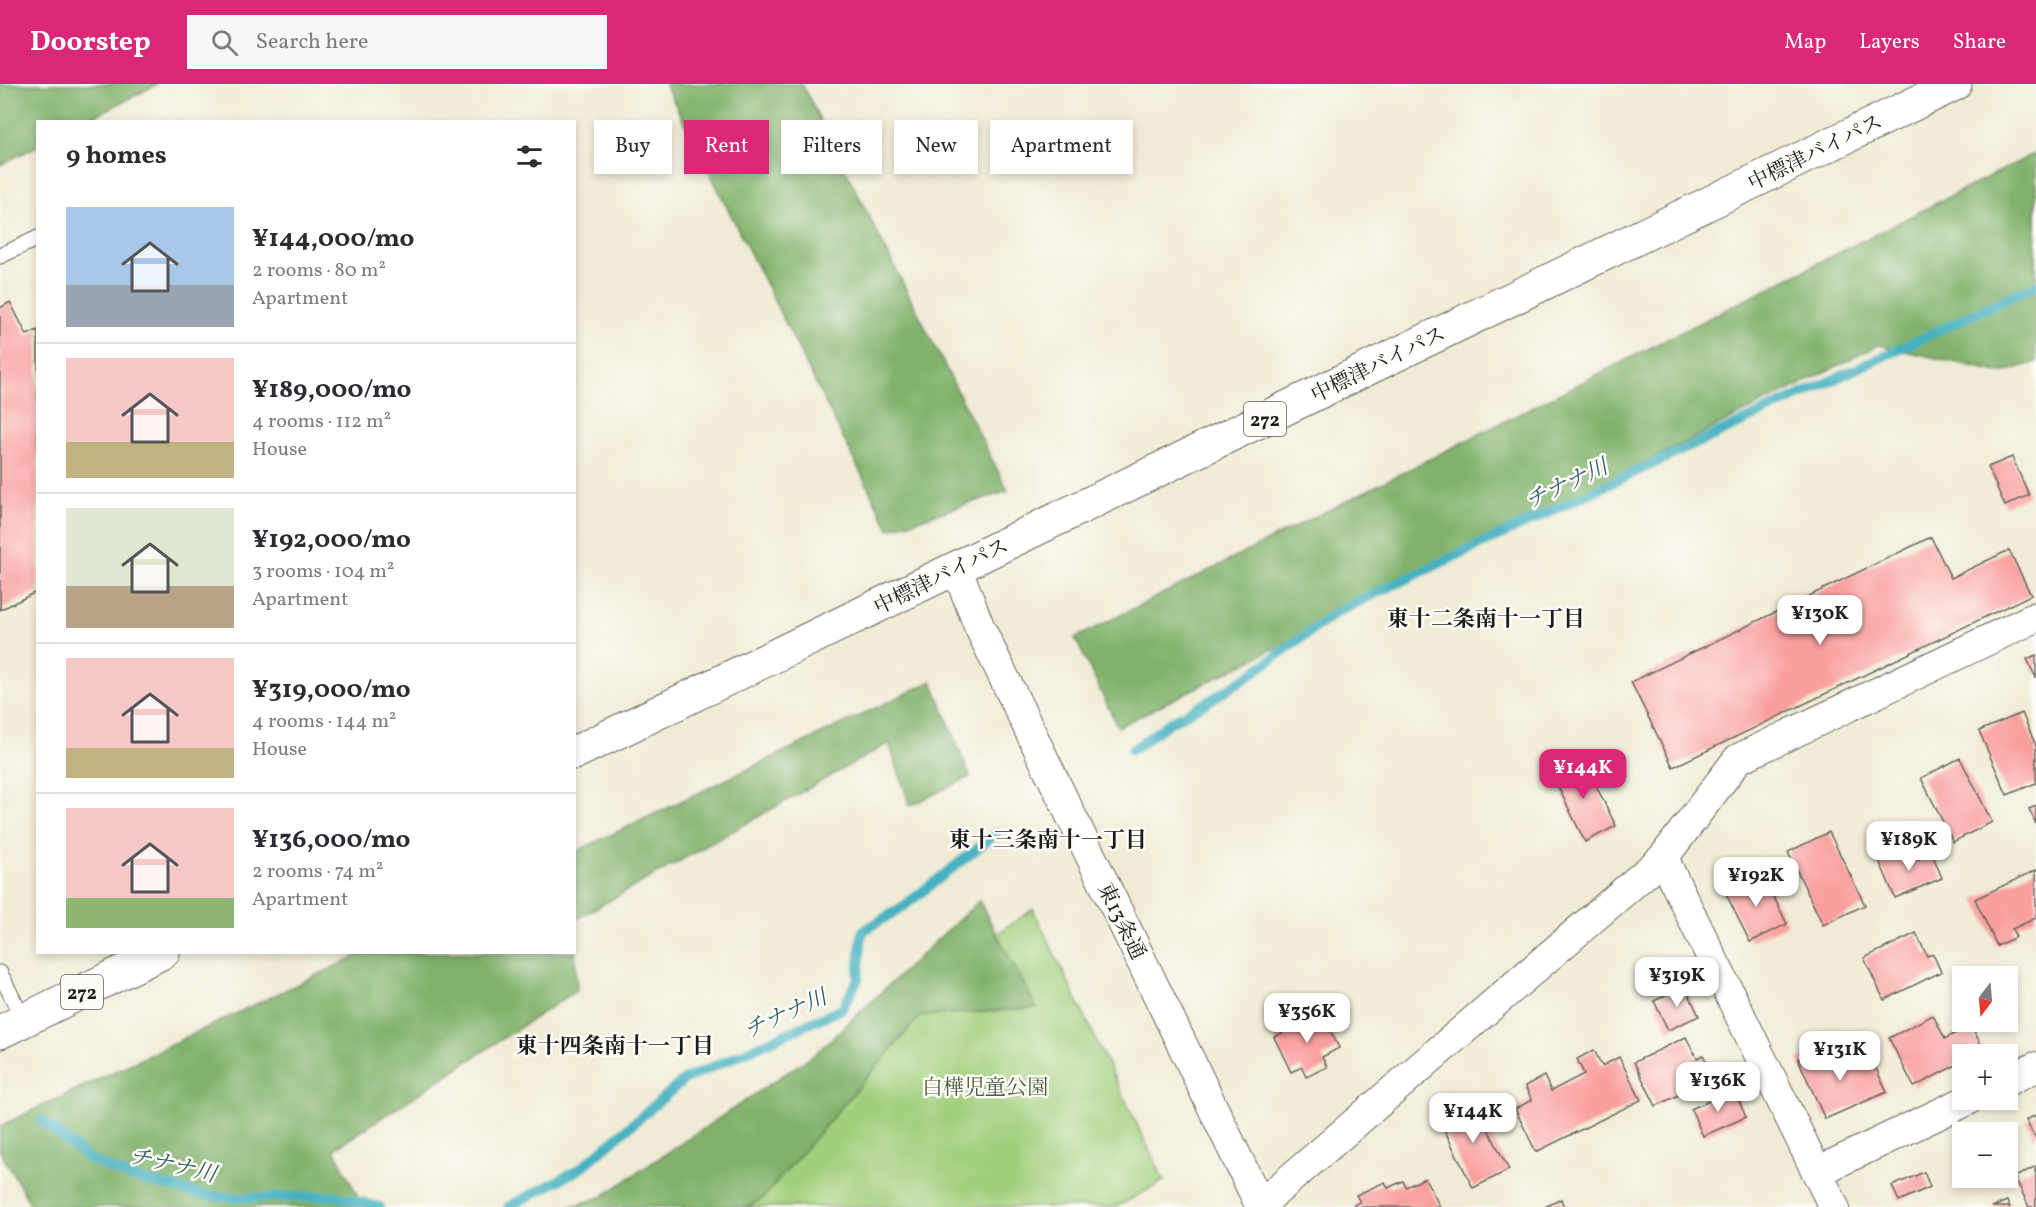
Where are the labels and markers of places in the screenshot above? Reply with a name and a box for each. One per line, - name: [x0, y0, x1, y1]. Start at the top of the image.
- pin: ¥130K: [1778, 595, 1862, 646]
- pin: ¥144K: [1541, 749, 1625, 800]
- pin: ¥189K: [1867, 821, 1951, 872]
- pin: ¥192K: [1714, 857, 1798, 908]
- pin: ¥319K: [1635, 957, 1719, 1008]
- pin: ¥356K: [1265, 993, 1349, 1044]
- pin: ¥131K: [1798, 1031, 1882, 1082]
- pin: ¥136K: [1676, 1062, 1760, 1113]
- pin: ¥144K: [1431, 1093, 1515, 1144]

